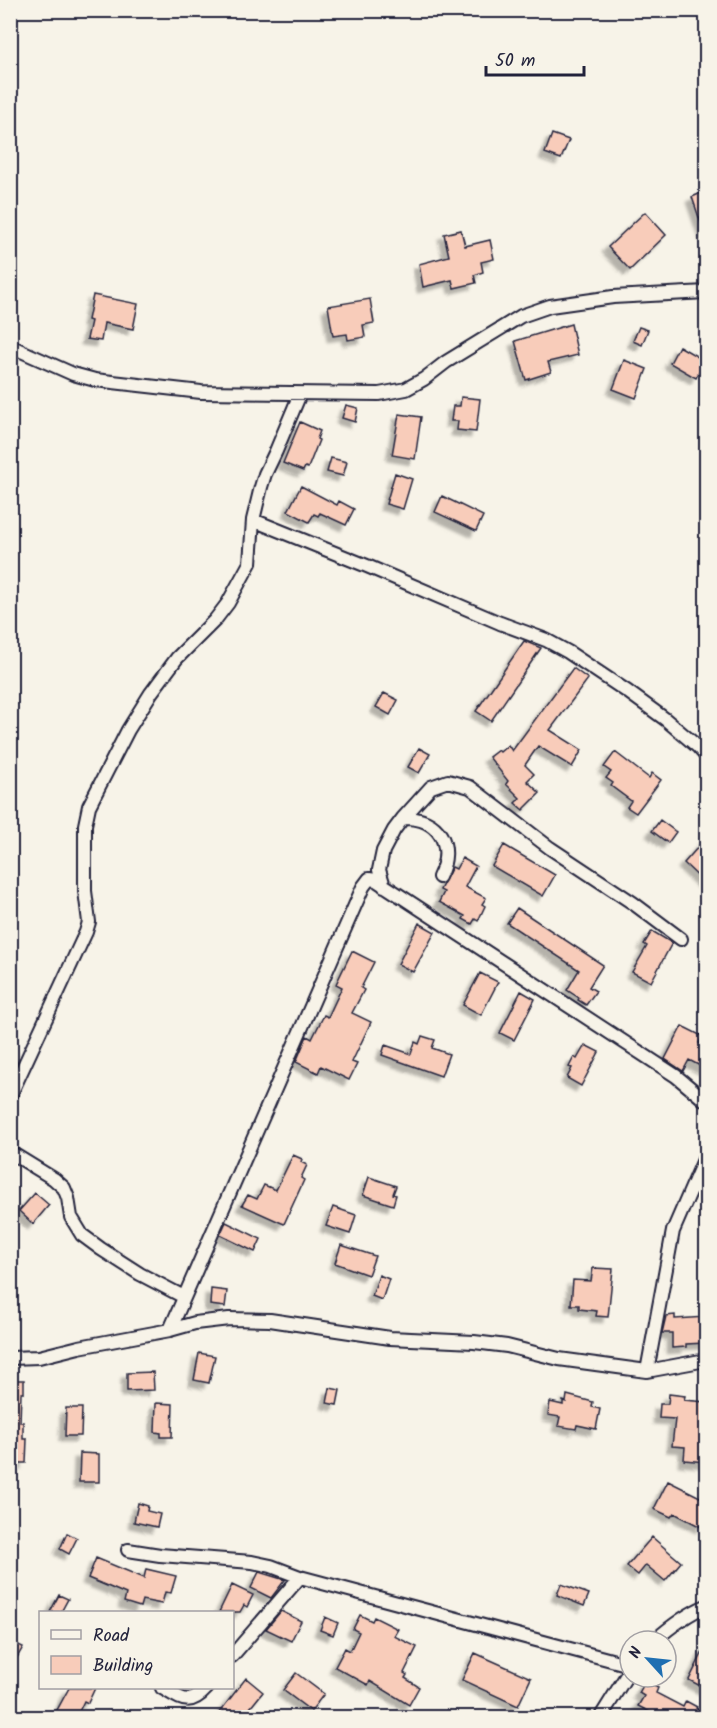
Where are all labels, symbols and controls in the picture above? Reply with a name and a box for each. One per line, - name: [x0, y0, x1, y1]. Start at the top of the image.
- scale bar: [486, 39, 584, 77]
- text: 50 m: [495, 47, 535, 76]
- legend: [39, 1611, 234, 1689]
- text: Road: [93, 1622, 130, 1651]
- north arrow: [618, 1629, 678, 1689]
- text: N: [623, 1643, 649, 1663]
- text: Building: [93, 1652, 153, 1681]

